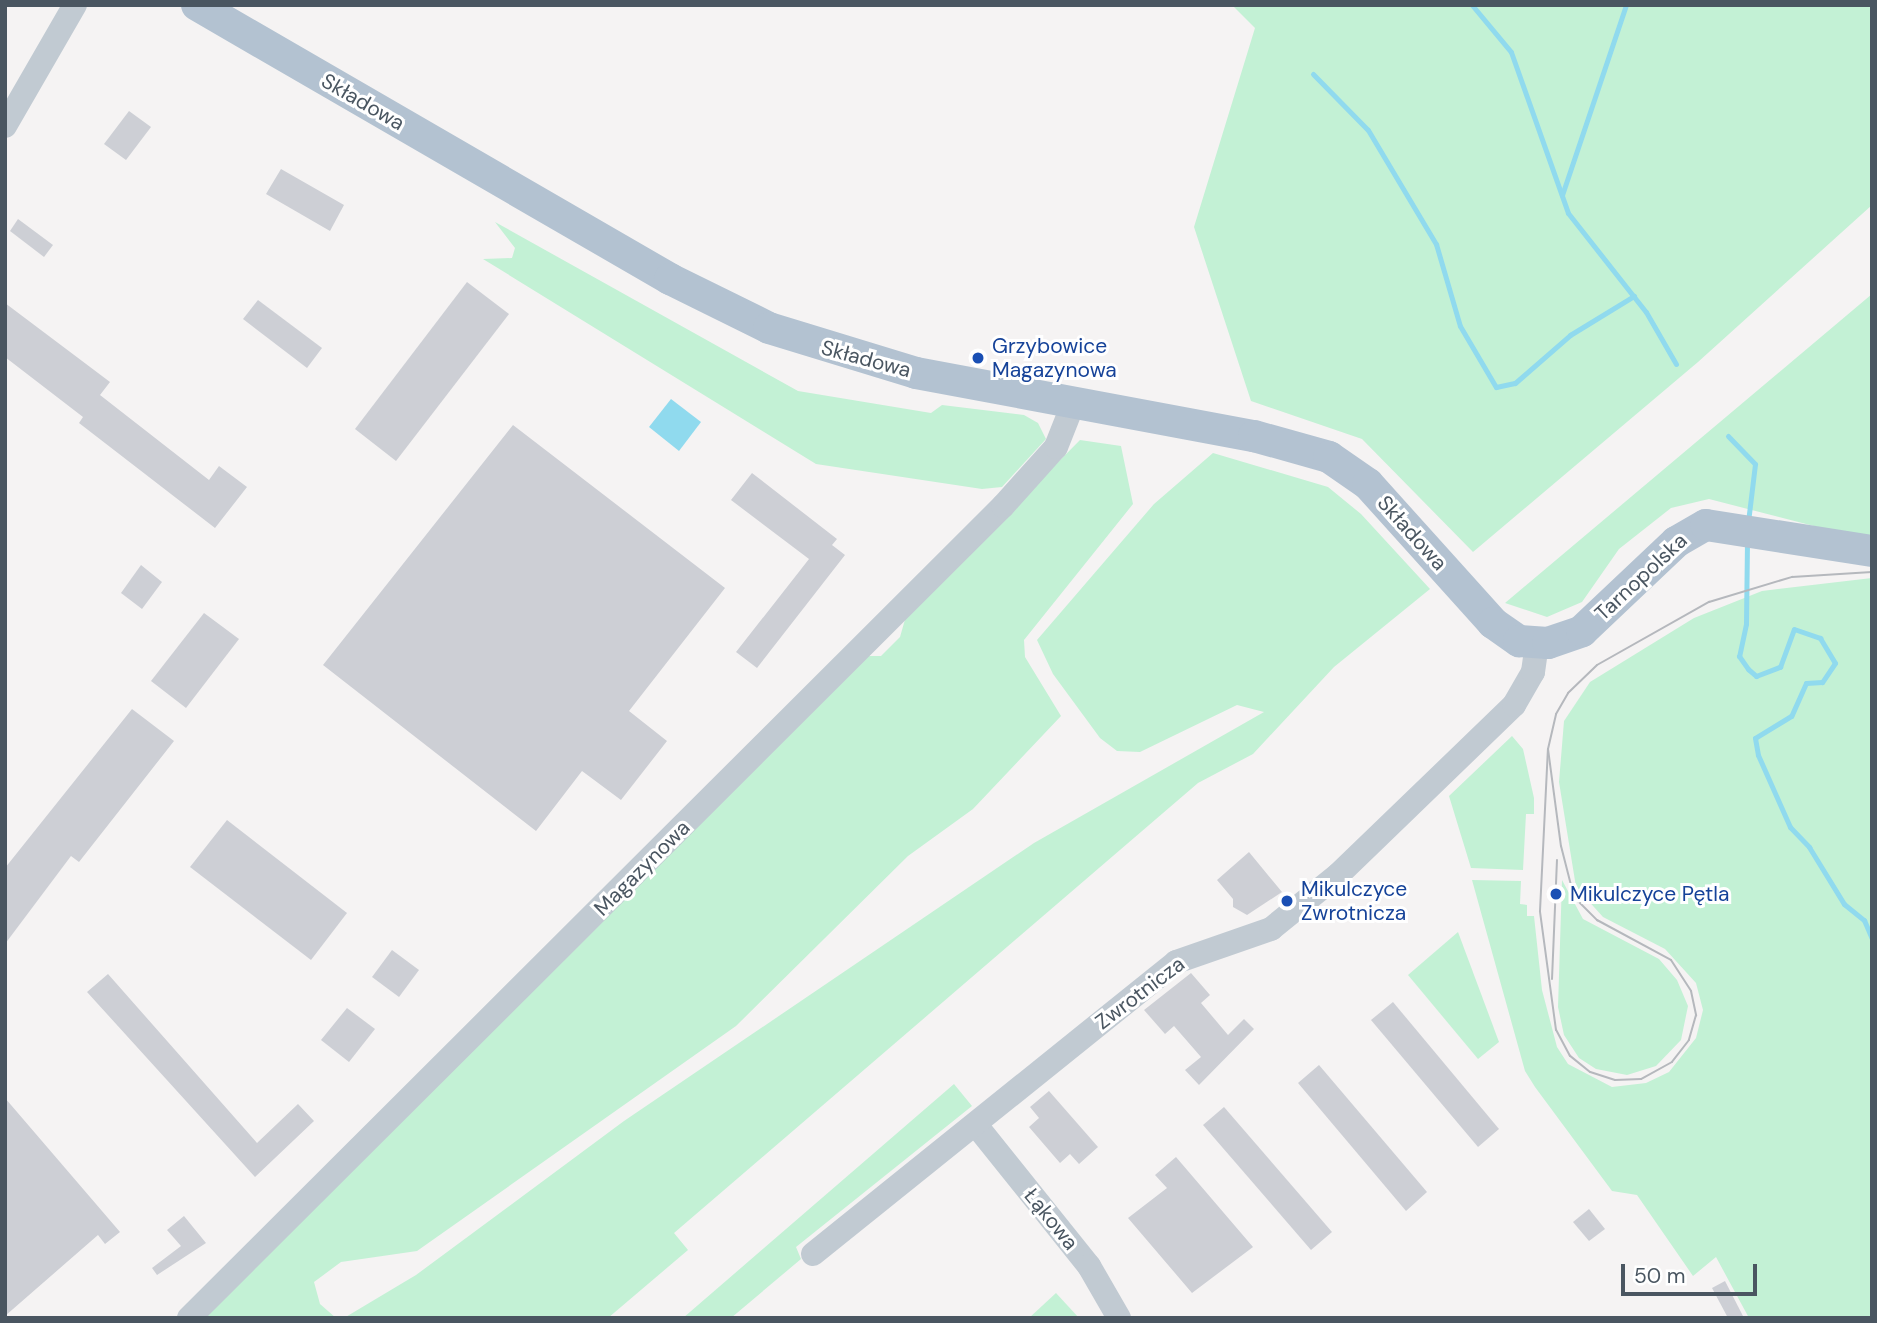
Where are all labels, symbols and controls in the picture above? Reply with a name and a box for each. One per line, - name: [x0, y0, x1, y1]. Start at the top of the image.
- street label: Składowa: [317, 68, 409, 136]
- place label: Grzybowice Magazynowa: [992, 333, 1117, 383]
- street label: Składowa: [818, 335, 914, 383]
- marker: Grzybowice Magazynowa: [970, 350, 986, 366]
- street label: Składowa: [1372, 490, 1452, 576]
- street label: Tarnopolska: [1590, 528, 1692, 626]
- street label: Magazynowa: [589, 815, 695, 921]
- place label: Mikulczyce Zwrotnicza: [1301, 876, 1407, 926]
- place label: Mikulczyce Pętla: [1570, 881, 1729, 907]
- marker: Mikulczyce Pętla: [1548, 886, 1564, 902]
- marker: Mikulczyce Zwrotnicza: [1279, 893, 1295, 909]
- street label: Zwrotnicza: [1090, 951, 1190, 1035]
- street label: Łąkowa: [1019, 1183, 1083, 1255]
- scale bar: [1625, 1250, 1762, 1294]
- text: 50 m: [1634, 1262, 1685, 1290]

